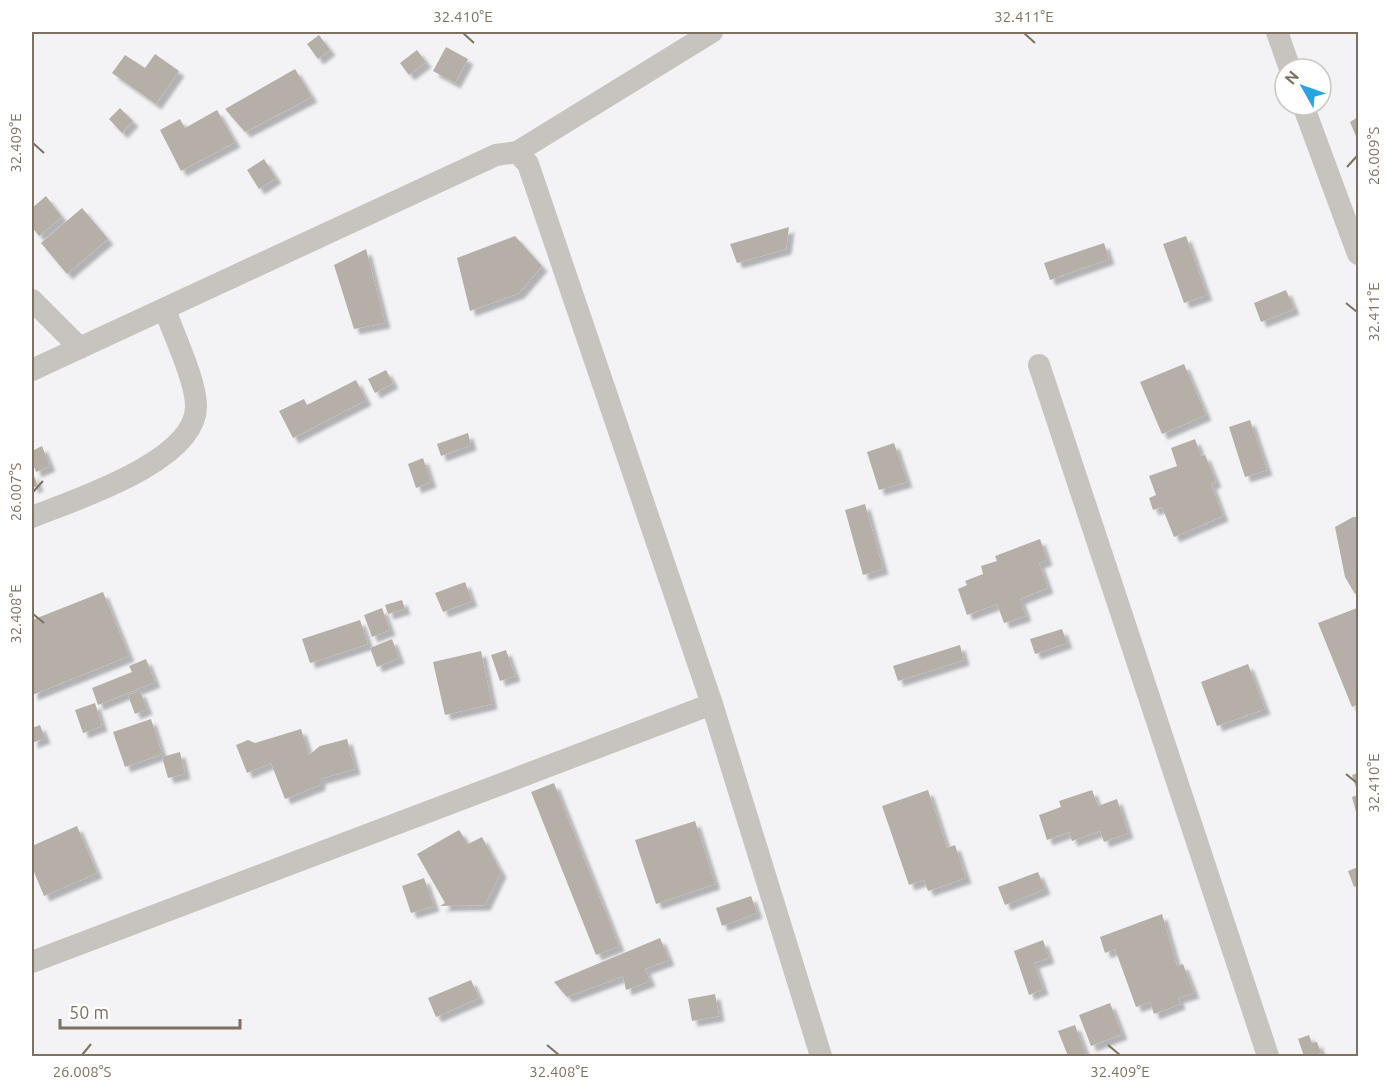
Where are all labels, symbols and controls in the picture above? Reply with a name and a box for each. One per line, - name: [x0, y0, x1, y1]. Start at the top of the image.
- text: 32.410°E: [433, 8, 493, 25]
- text: 32.411°E: [994, 8, 1054, 25]
- north arrow: [1273, 57, 1333, 117]
- text: N: [1281, 67, 1302, 88]
- text: 32.409°E: [7, 113, 24, 173]
- text: 26.009°S: [1365, 127, 1382, 185]
- text: 32.411°E: [1365, 282, 1382, 342]
- text: 26.007°S: [7, 463, 24, 521]
- text: 32.408°E: [7, 584, 24, 644]
- text: 32.410°E: [1365, 753, 1382, 813]
- scale bar: [60, 992, 240, 1030]
- text: 50 m: [69, 1002, 109, 1022]
- text: 26.008°S: [53, 1063, 111, 1080]
- text: 32.408°E: [529, 1063, 589, 1080]
- text: 32.409°E: [1090, 1063, 1150, 1080]

